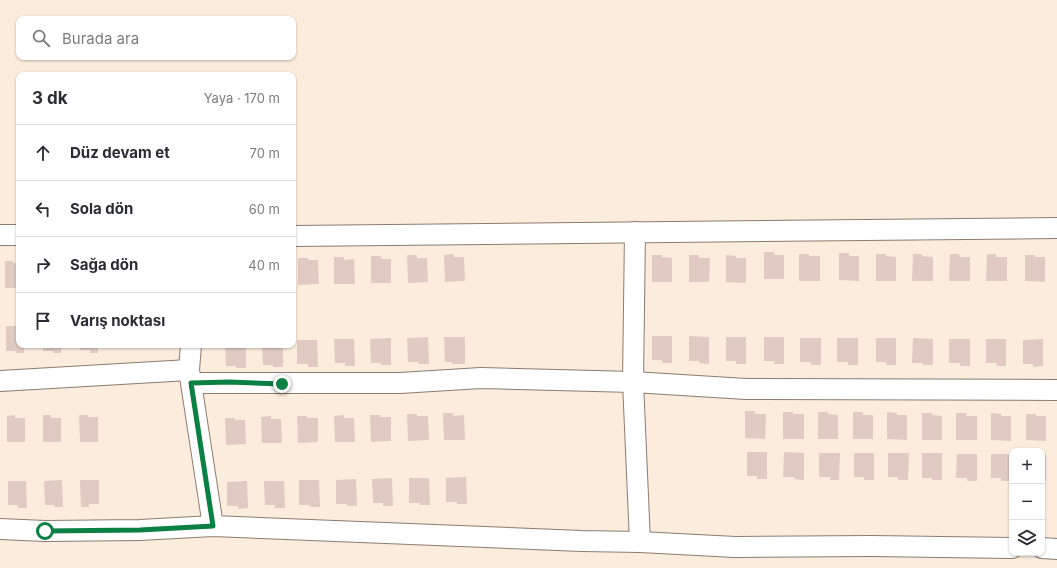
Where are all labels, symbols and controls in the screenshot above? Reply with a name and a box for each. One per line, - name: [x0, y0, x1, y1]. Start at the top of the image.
- search box: [16, 16, 296, 60]
- icon: search: [30, 27, 52, 49]
- text: Burada ara: [62, 29, 139, 48]
- text: 3 dk: [32, 88, 68, 108]
- text: Yaya · 170 m: [204, 90, 280, 106]
- icon: ahead: [32, 142, 54, 164]
- text: Düz devam et: [70, 143, 170, 162]
- text: 70 m: [250, 145, 280, 161]
- icon: left: [32, 198, 54, 220]
- text: Sola dön: [70, 199, 133, 218]
- text: 60 m: [249, 201, 280, 217]
- icon: right: [32, 254, 54, 276]
- text: Sağa dön: [70, 255, 138, 274]
- text: 40 m: [248, 257, 280, 273]
- icon: arrive: [32, 310, 54, 332]
- text: Varış noktası: [70, 311, 165, 330]
- route end: [273, 375, 291, 393]
- map controls: [1009, 448, 1045, 556]
- button: +: [1009, 448, 1045, 484]
- button: −: [1009, 484, 1045, 520]
- button: layers: [1009, 520, 1045, 556]
- route start: [36, 522, 54, 540]

